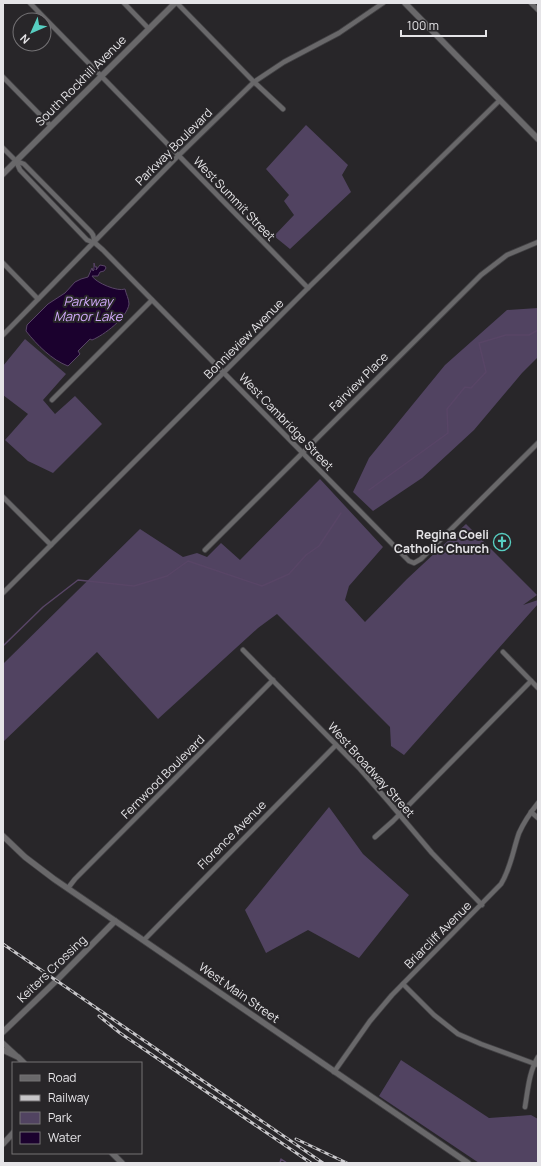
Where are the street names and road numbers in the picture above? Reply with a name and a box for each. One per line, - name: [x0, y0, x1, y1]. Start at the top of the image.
- street label: South Rockhill Avenue: [31, 31, 130, 130]
- street label: Parkway Boulevard: [131, 104, 216, 189]
- street label: West Summit Street: [190, 153, 279, 245]
- street label: Bonnieview Avenue: [200, 295, 287, 382]
- street label: Fairview Place: [325, 348, 392, 415]
- street label: West Cambridge Street: [235, 369, 338, 474]
- street label: West Broadway Street: [324, 718, 419, 821]
- street label: Fernwood Boulevard: [117, 731, 208, 822]
- street label: Florence Avenue: [193, 796, 270, 873]
- street label: Briarcliff Avenue: [400, 897, 475, 972]
- street label: Keiters Crossing: [13, 931, 90, 1006]
- street label: West Main Street: [195, 958, 283, 1027]

